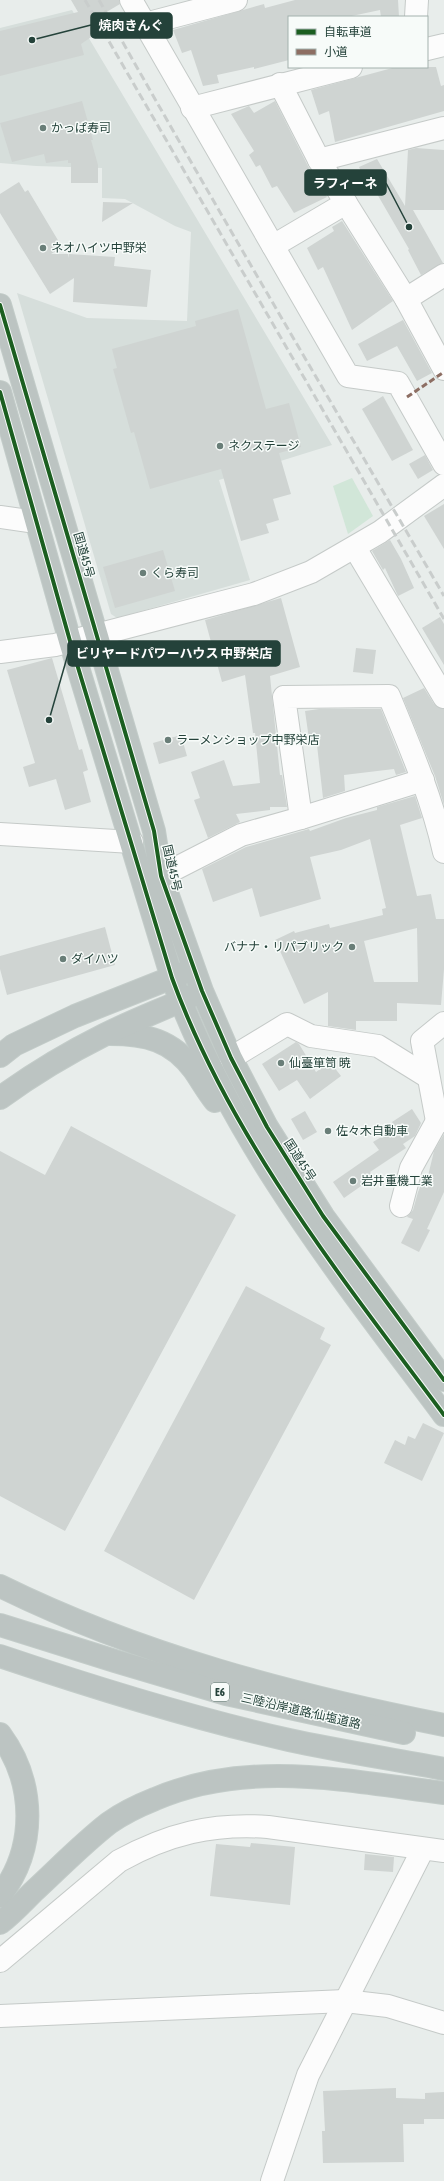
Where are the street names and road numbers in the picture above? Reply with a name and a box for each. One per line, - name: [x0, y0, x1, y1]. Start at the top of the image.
- street label: 国道45号: [71, 530, 97, 580]
- street label: 国道45号: [160, 843, 184, 893]
- street label: 国道45号: [281, 1136, 319, 1184]
- road number: E6: [211, 1683, 229, 1701]
- street label: 三陸沿岸道路;仙塩道路: [240, 1690, 362, 1732]

